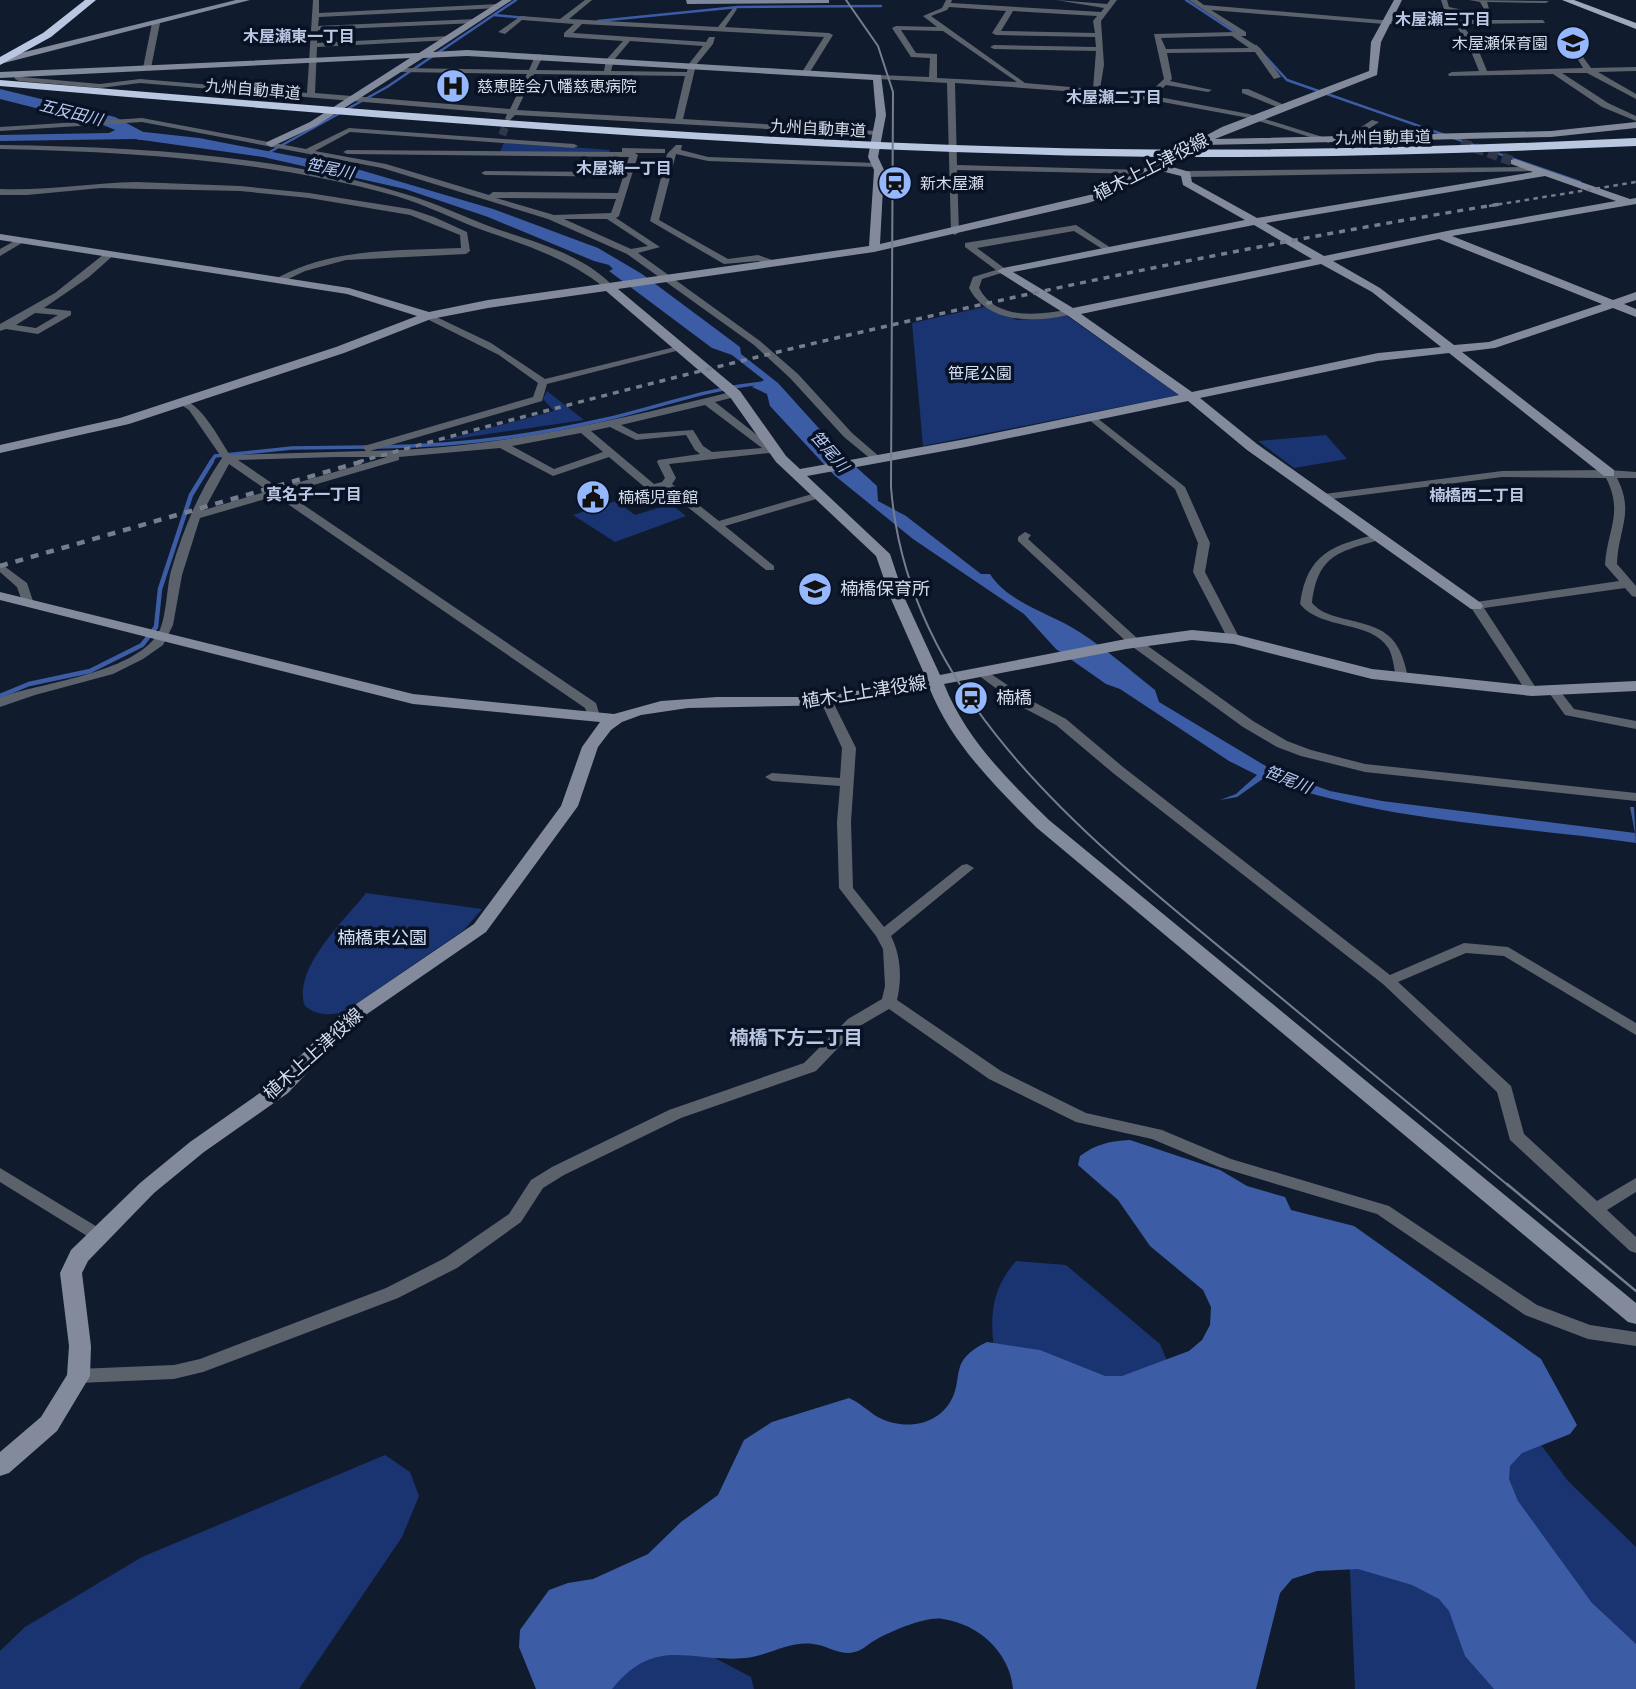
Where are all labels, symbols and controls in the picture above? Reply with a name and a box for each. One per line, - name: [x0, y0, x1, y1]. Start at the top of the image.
- district label: 木屋瀬三丁目: [1395, 8, 1491, 30]
- school or university icon: 木屋瀬保育園: [1554, 24, 1592, 62]
- district label: 木屋瀬東一丁目: [243, 25, 355, 47]
- place label: 木屋瀬保育園: [1452, 32, 1548, 54]
- hospital icon: 慈恵睦会八幡慈恵病院: [434, 67, 472, 105]
- street label: 九州自動車道: [204, 74, 302, 104]
- place label: 慈恵睦会八幡慈恵病院: [477, 75, 637, 97]
- district label: 木屋瀬二丁目: [1066, 86, 1162, 108]
- water label: 五反田川: [37, 94, 107, 131]
- street label: 九州自動車道: [769, 115, 867, 141]
- street label: 九州自動車道: [1335, 125, 1431, 149]
- street label: 植木上上津役線: [1089, 127, 1213, 206]
- water label: 笹尾川: [304, 152, 358, 184]
- district label: 木屋瀬一丁目: [576, 157, 672, 179]
- station icon: 新木屋瀬: [876, 164, 914, 202]
- place label: 新木屋瀬: [920, 172, 984, 194]
- park label: 笹尾公園: [948, 362, 1012, 384]
- water label: 笹尾川: [806, 426, 855, 478]
- public building icon: 楠橋児童館: [574, 478, 612, 516]
- district label: 真名子一丁目: [266, 483, 362, 505]
- district label: 楠橋西二丁目: [1429, 484, 1525, 506]
- place label: 楠橋児童館: [618, 486, 698, 508]
- school or university icon: 楠橋保育所: [796, 570, 834, 608]
- place label: 楠橋保育所: [840, 576, 930, 601]
- street label: 植木上上津役線: [800, 669, 928, 714]
- station icon: 楠橋: [952, 679, 990, 717]
- place label: 楠橋: [996, 685, 1032, 710]
- water label: 笹尾川: [1262, 760, 1316, 799]
- park label: 楠橋東公園: [337, 925, 427, 950]
- street label: 植木上上津役線: [257, 1002, 368, 1105]
- district label: 楠橋下方二丁目: [729, 1024, 863, 1050]

